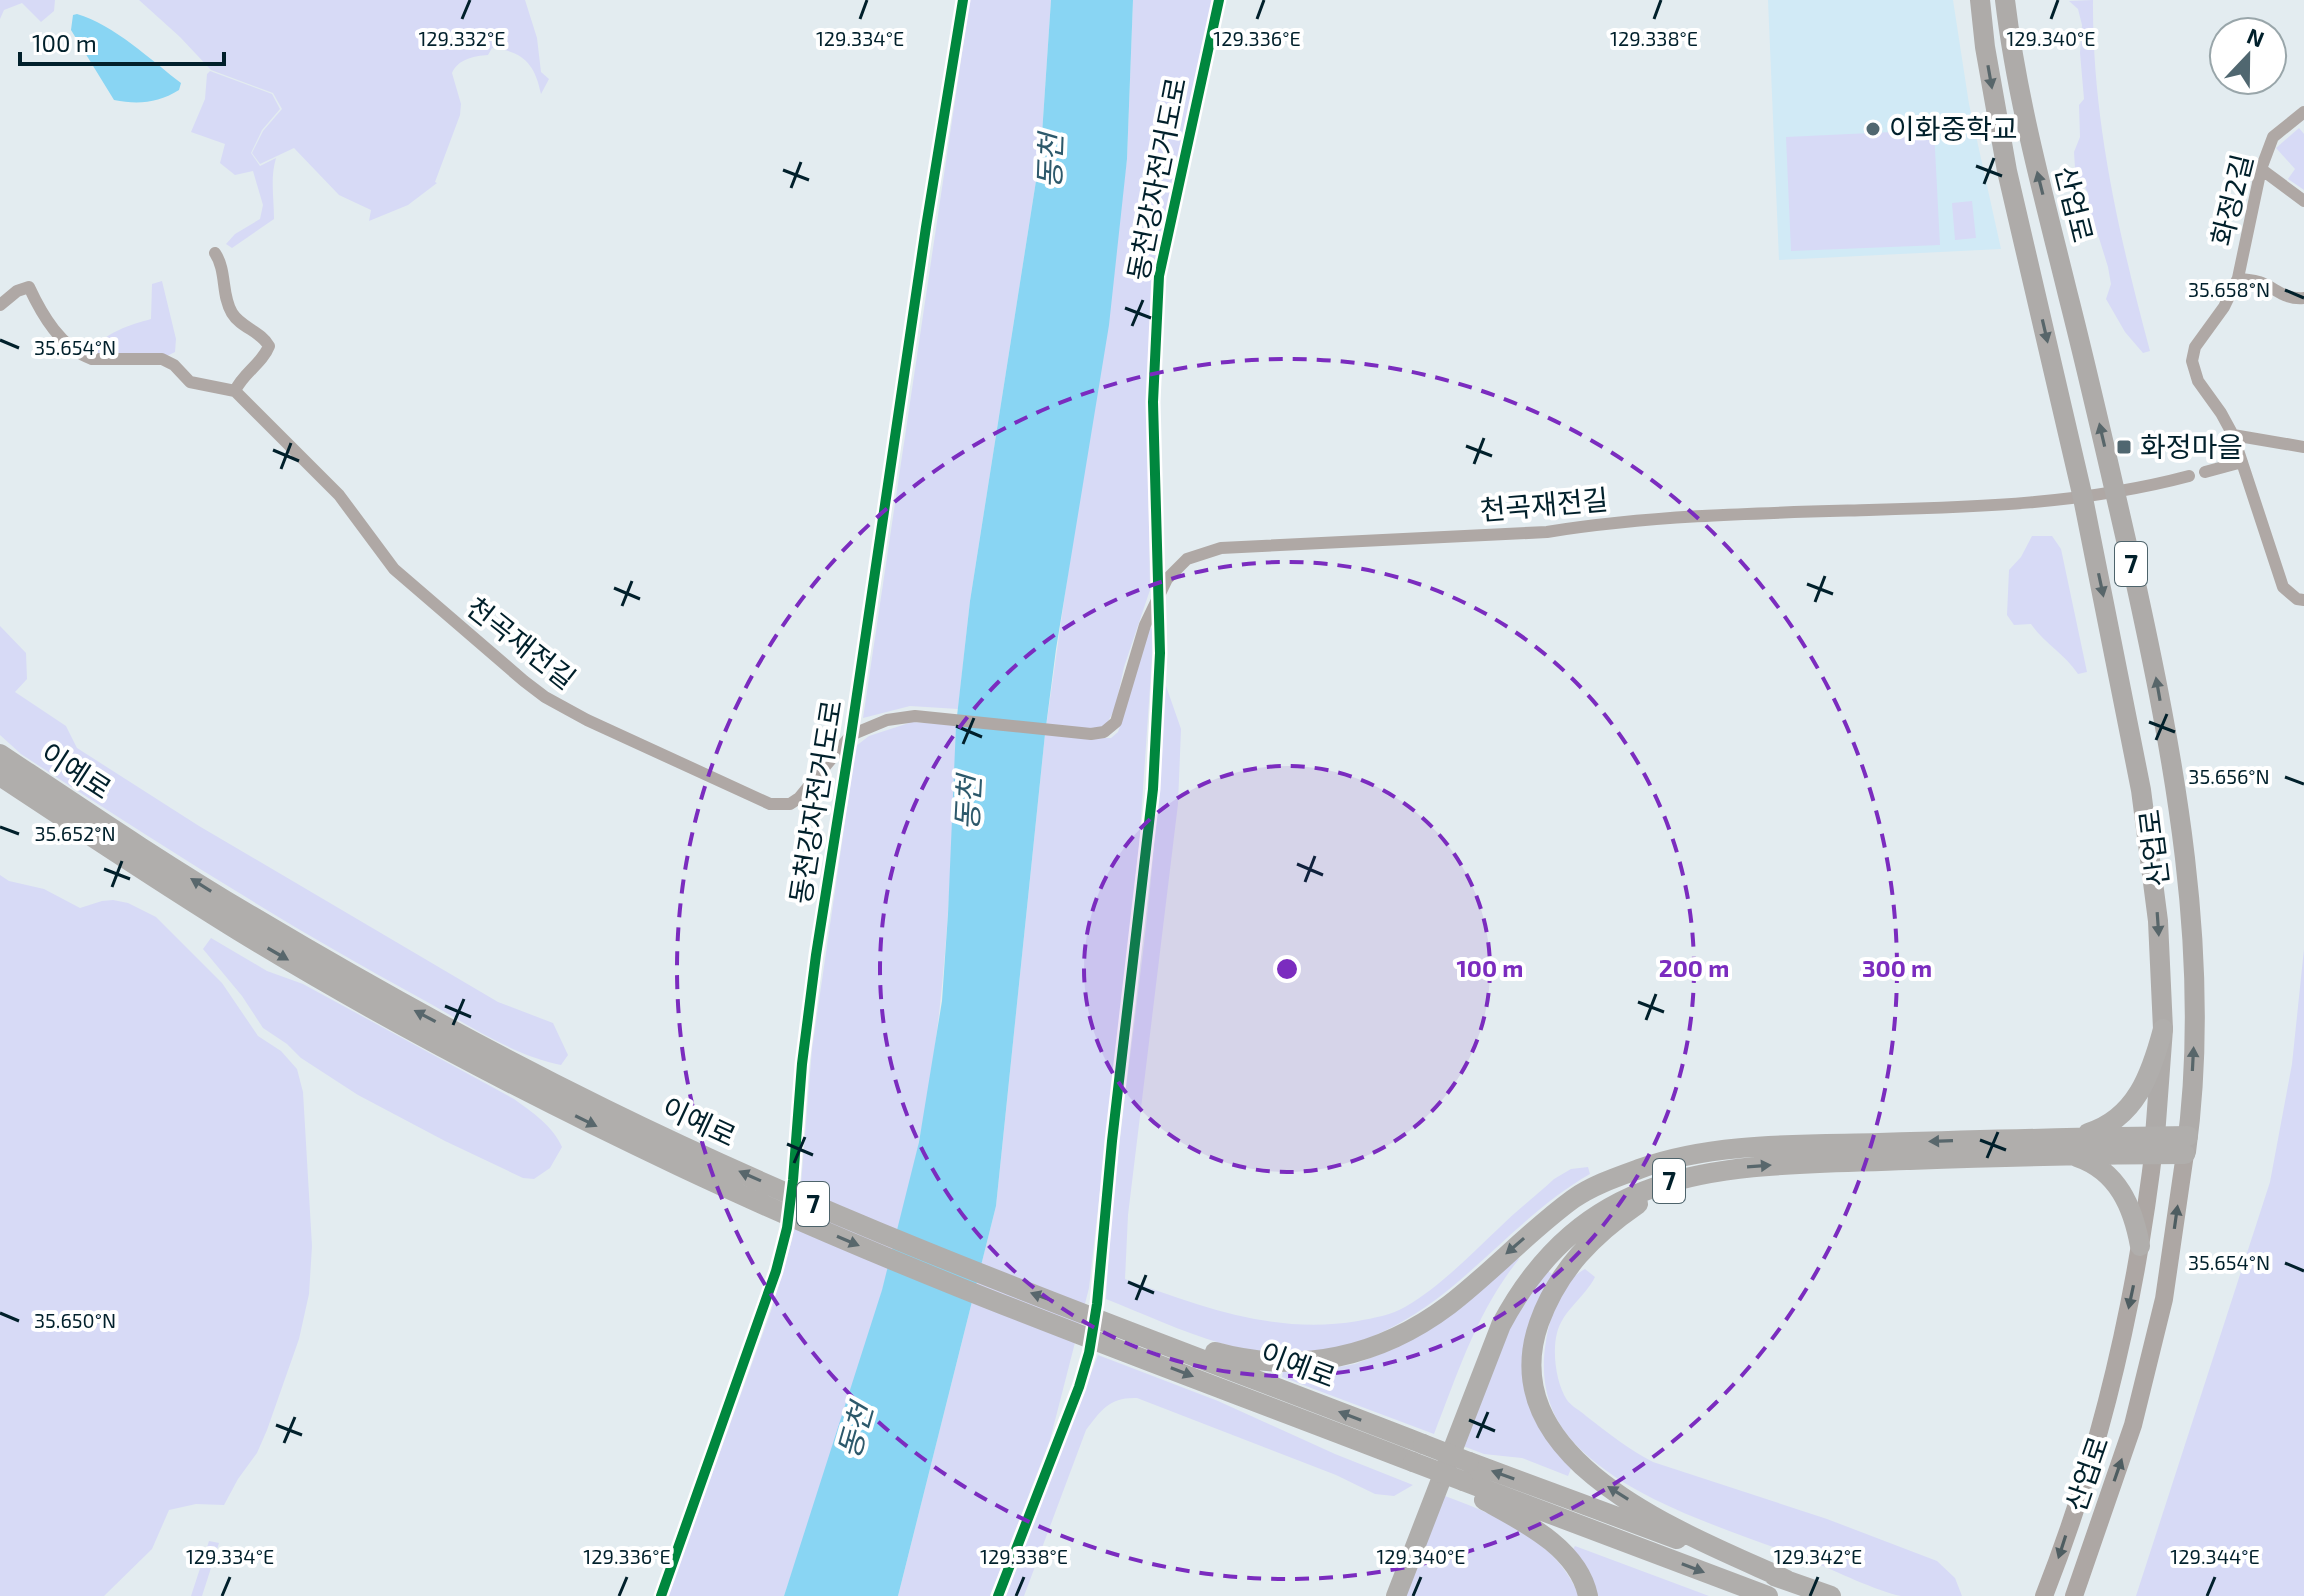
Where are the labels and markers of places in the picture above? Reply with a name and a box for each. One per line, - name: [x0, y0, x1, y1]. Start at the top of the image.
- place label: 이화중학교: [1889, 111, 2018, 145]
- marker: 이화중학교: [1864, 120, 1882, 138]
- place label: 화정마을: [2140, 429, 2243, 463]
- marker: 화정마을: [2115, 438, 2133, 456]
- centre of rings: [1273, 955, 1301, 983]

